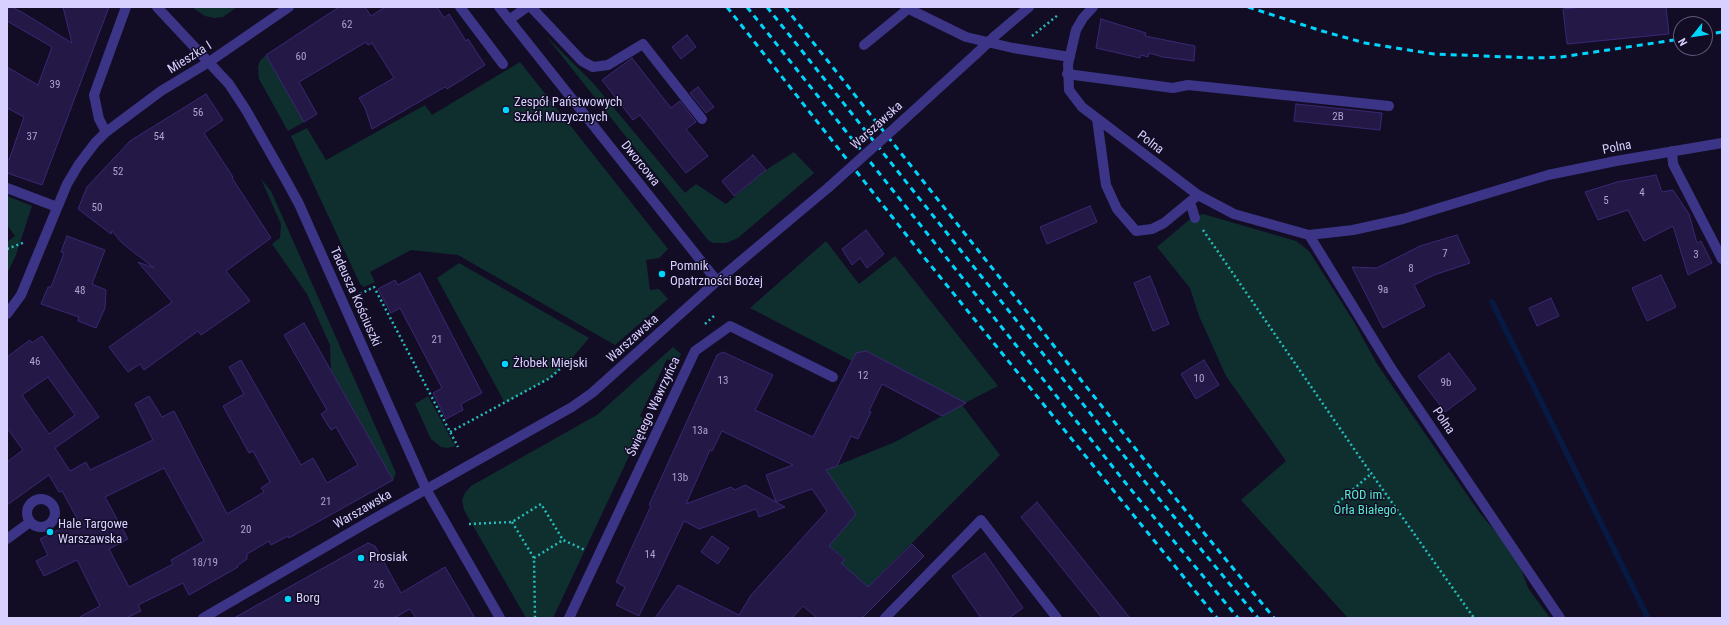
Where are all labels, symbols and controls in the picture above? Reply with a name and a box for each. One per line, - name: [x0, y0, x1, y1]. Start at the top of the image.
- north arrow: [1673, 16, 1713, 56]
- house number: 62: [342, 18, 352, 32]
- text: N: [1676, 36, 1690, 48]
- street label: Mieszka I: [165, 38, 215, 78]
- house number: 60: [296, 50, 306, 64]
- house number: 39: [50, 78, 60, 92]
- place label: Zespół Państwowych Szkół Muzycznych: [514, 95, 622, 126]
- street label: Warszawska: [848, 99, 906, 153]
- marker: Zespół Państwowych Szkół Muzycznych: [501, 105, 511, 115]
- house number: 56: [193, 106, 203, 120]
- house number: 2B: [1332, 110, 1344, 124]
- street label: Polna: [1134, 128, 1166, 158]
- house number: 37: [27, 130, 37, 144]
- house number: 54: [154, 130, 164, 144]
- street label: Dworcowa: [617, 138, 663, 190]
- street label: Polna: [1601, 138, 1633, 158]
- house number: 52: [113, 165, 123, 179]
- house number: 4: [1639, 186, 1645, 200]
- house number: 5: [1603, 194, 1609, 208]
- house number: 50: [92, 201, 102, 215]
- street label: Tadeusza Kościuszki: [326, 245, 384, 349]
- house number: 7: [1442, 247, 1448, 261]
- house number: 3: [1693, 248, 1699, 262]
- place label: Pomnik Opatrzności Bożej: [670, 259, 763, 290]
- house number: 8: [1408, 262, 1414, 276]
- marker: Pomnik Opatrzności Bożej: [657, 269, 667, 279]
- house number: 9a: [1378, 283, 1388, 297]
- house number: 48: [75, 284, 85, 298]
- street label: Warszawska: [604, 312, 662, 366]
- house number: 21: [432, 333, 442, 347]
- house number: 46: [30, 355, 40, 369]
- street label: Świętego Wawrzyńca: [624, 355, 684, 459]
- place label: Żłobek Miejski: [513, 356, 588, 372]
- marker: Żłobek Miejski: [500, 359, 510, 369]
- house number: 12: [858, 369, 868, 383]
- house number: 10: [1194, 372, 1204, 386]
- house number: 13: [718, 374, 728, 388]
- house number: 9b: [1441, 376, 1451, 390]
- street label: Polna: [1428, 405, 1458, 437]
- house number: 13a: [692, 424, 708, 438]
- house number: 13b: [672, 471, 688, 485]
- street label: Warszawska: [331, 487, 395, 533]
- park label: ROD im. Orła Białego: [1334, 488, 1396, 519]
- house number: 21: [321, 495, 331, 509]
- place label: Hale Targowe Warszawska: [58, 517, 128, 548]
- house number: 20: [241, 523, 251, 537]
- marker: Hale Targowe Warszawska: [45, 527, 55, 537]
- house number: 14: [645, 548, 655, 562]
- place label: Prosiak: [369, 550, 408, 566]
- marker: Prosiak: [356, 553, 366, 563]
- house number: 18/19: [192, 556, 218, 570]
- house number: 26: [374, 578, 384, 592]
- place label: Borg: [296, 591, 320, 607]
- marker: Borg: [283, 594, 293, 604]

